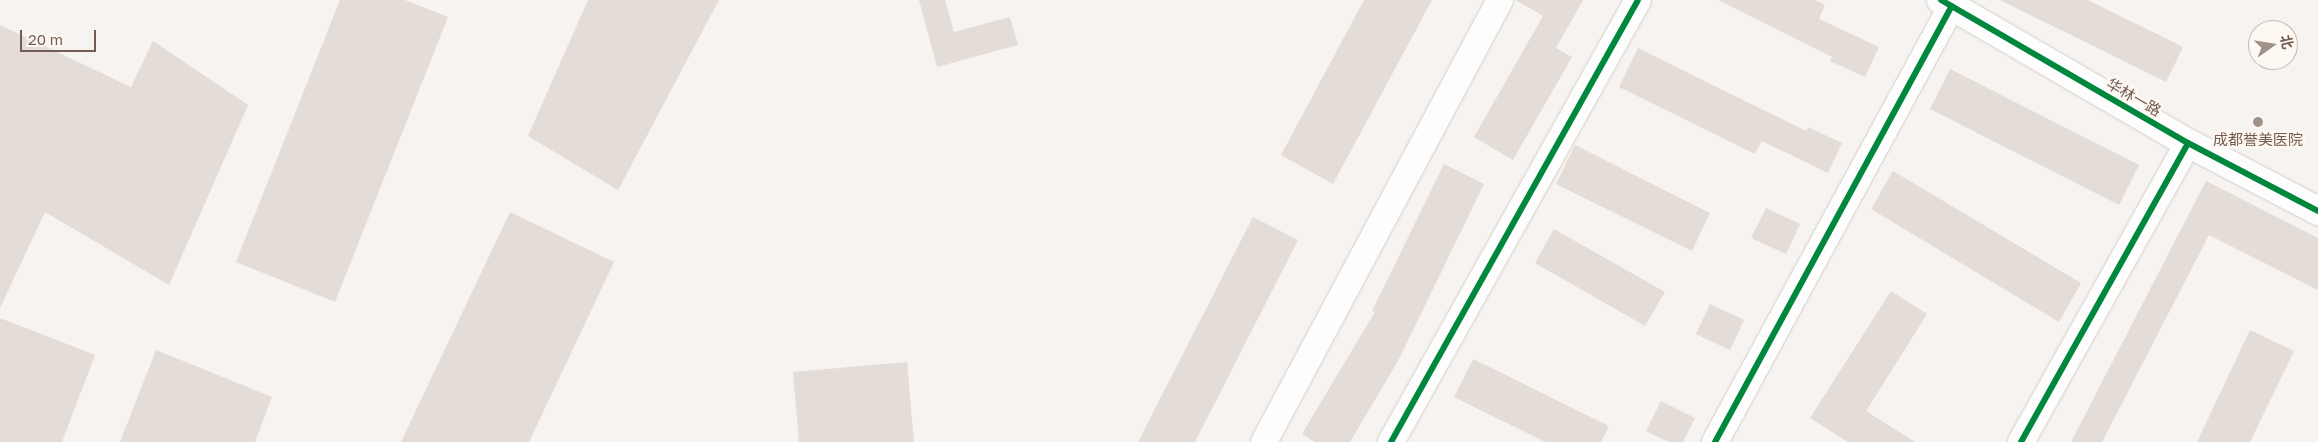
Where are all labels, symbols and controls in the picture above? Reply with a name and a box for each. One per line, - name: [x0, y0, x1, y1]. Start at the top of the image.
- scale bar: [22, 20, 99, 52]
- north arrow: [2248, 20, 2298, 70]
- text: 20 m: [28, 30, 63, 48]
- text: 北: [2277, 33, 2297, 50]
- street label: 华林一路: [2104, 74, 2164, 120]
- marker: 成都誉美医院: [2251, 115, 2265, 129]
- place label: 成都誉美医院: [2213, 131, 2303, 149]

